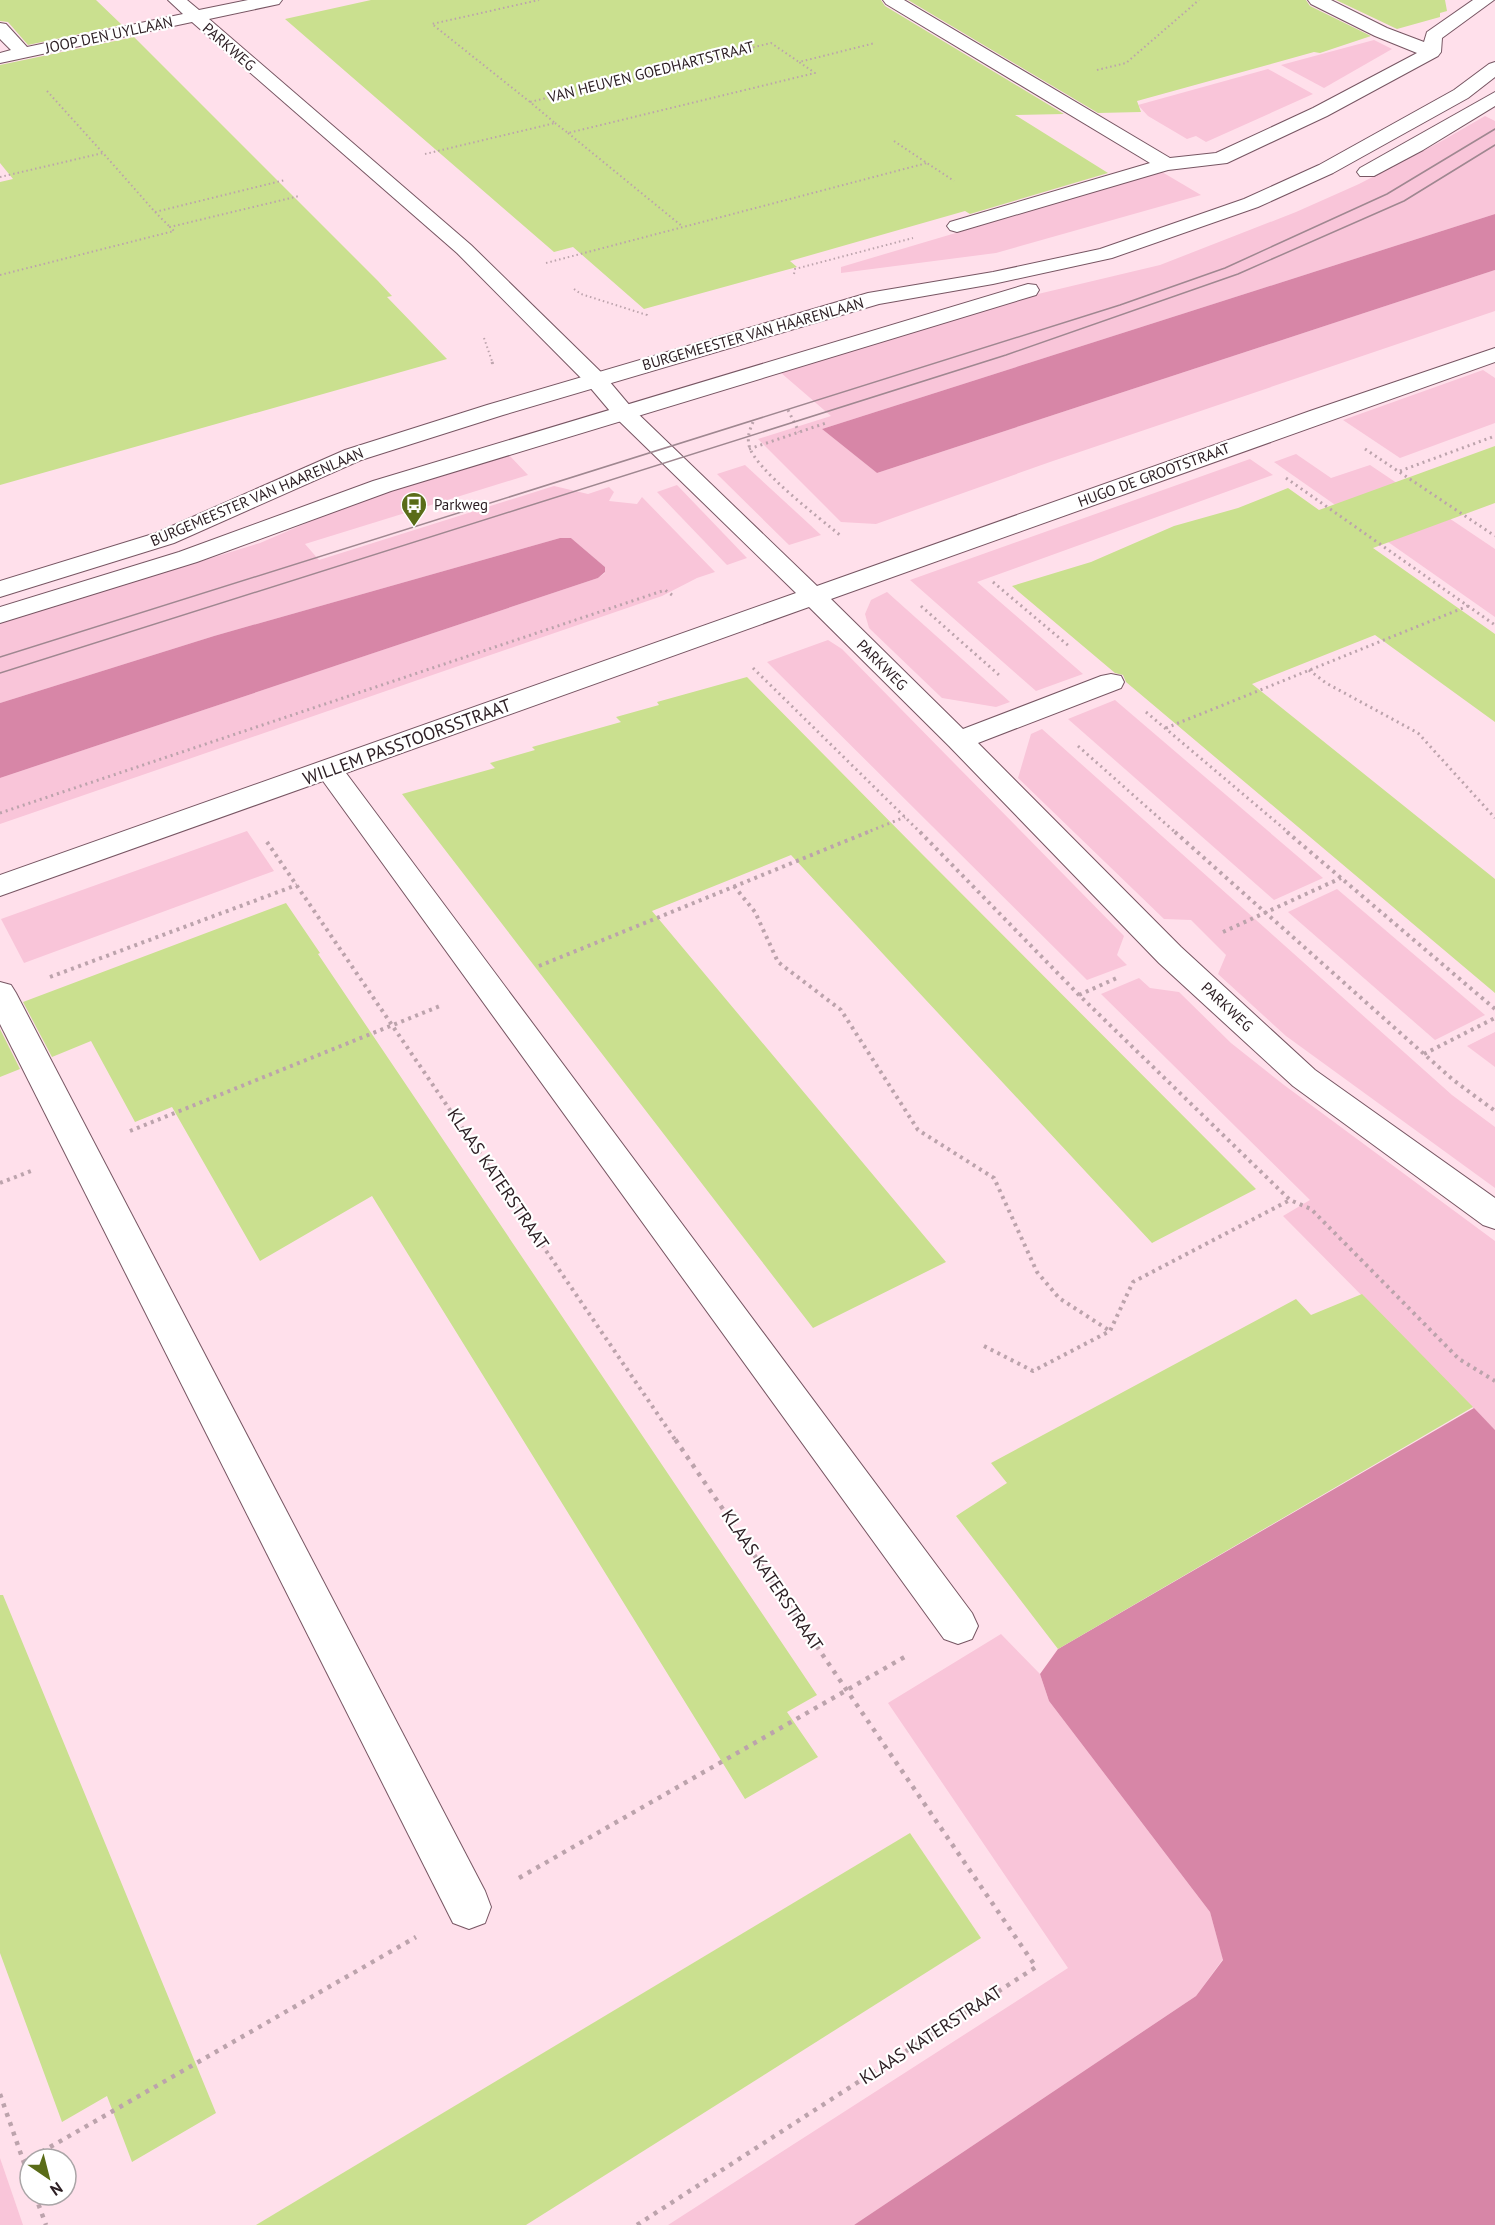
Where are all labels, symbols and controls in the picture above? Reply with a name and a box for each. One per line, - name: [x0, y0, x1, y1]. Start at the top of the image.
- street label: JOOP DEN UYLLAAN: [42, 12, 174, 58]
- street label: PARKWEG: [199, 18, 260, 75]
- street label: VAN HEUVEN GOEDHARTSTRAAT: [545, 37, 756, 107]
- street label: BURGEMEESTER VAN HAARENLAAN: [640, 293, 866, 374]
- street label: HUGO DE GROOTSTRAAT: [1075, 438, 1233, 511]
- street label: BURGEMEESTER VAN HAARENLAAN: [147, 443, 366, 550]
- bus stop icon: Parkweg: [399, 490, 429, 528]
- place label: Parkweg: [434, 495, 488, 514]
- street label: PARKWEG: [853, 635, 912, 694]
- street label: WILLEM PASSTOORSSTRAAT: [300, 693, 514, 790]
- street label: PARKWEG: [1197, 978, 1257, 1035]
- street label: KLAAS KATERSTRAAT: [443, 1104, 554, 1254]
- street label: KLAAS KATERSTRAAT: [717, 1505, 828, 1655]
- street label: KLAAS KATERSTRAAT: [855, 1980, 1006, 2089]
- north arrow: [18, 2147, 78, 2207]
- text: N: [47, 2178, 67, 2200]

